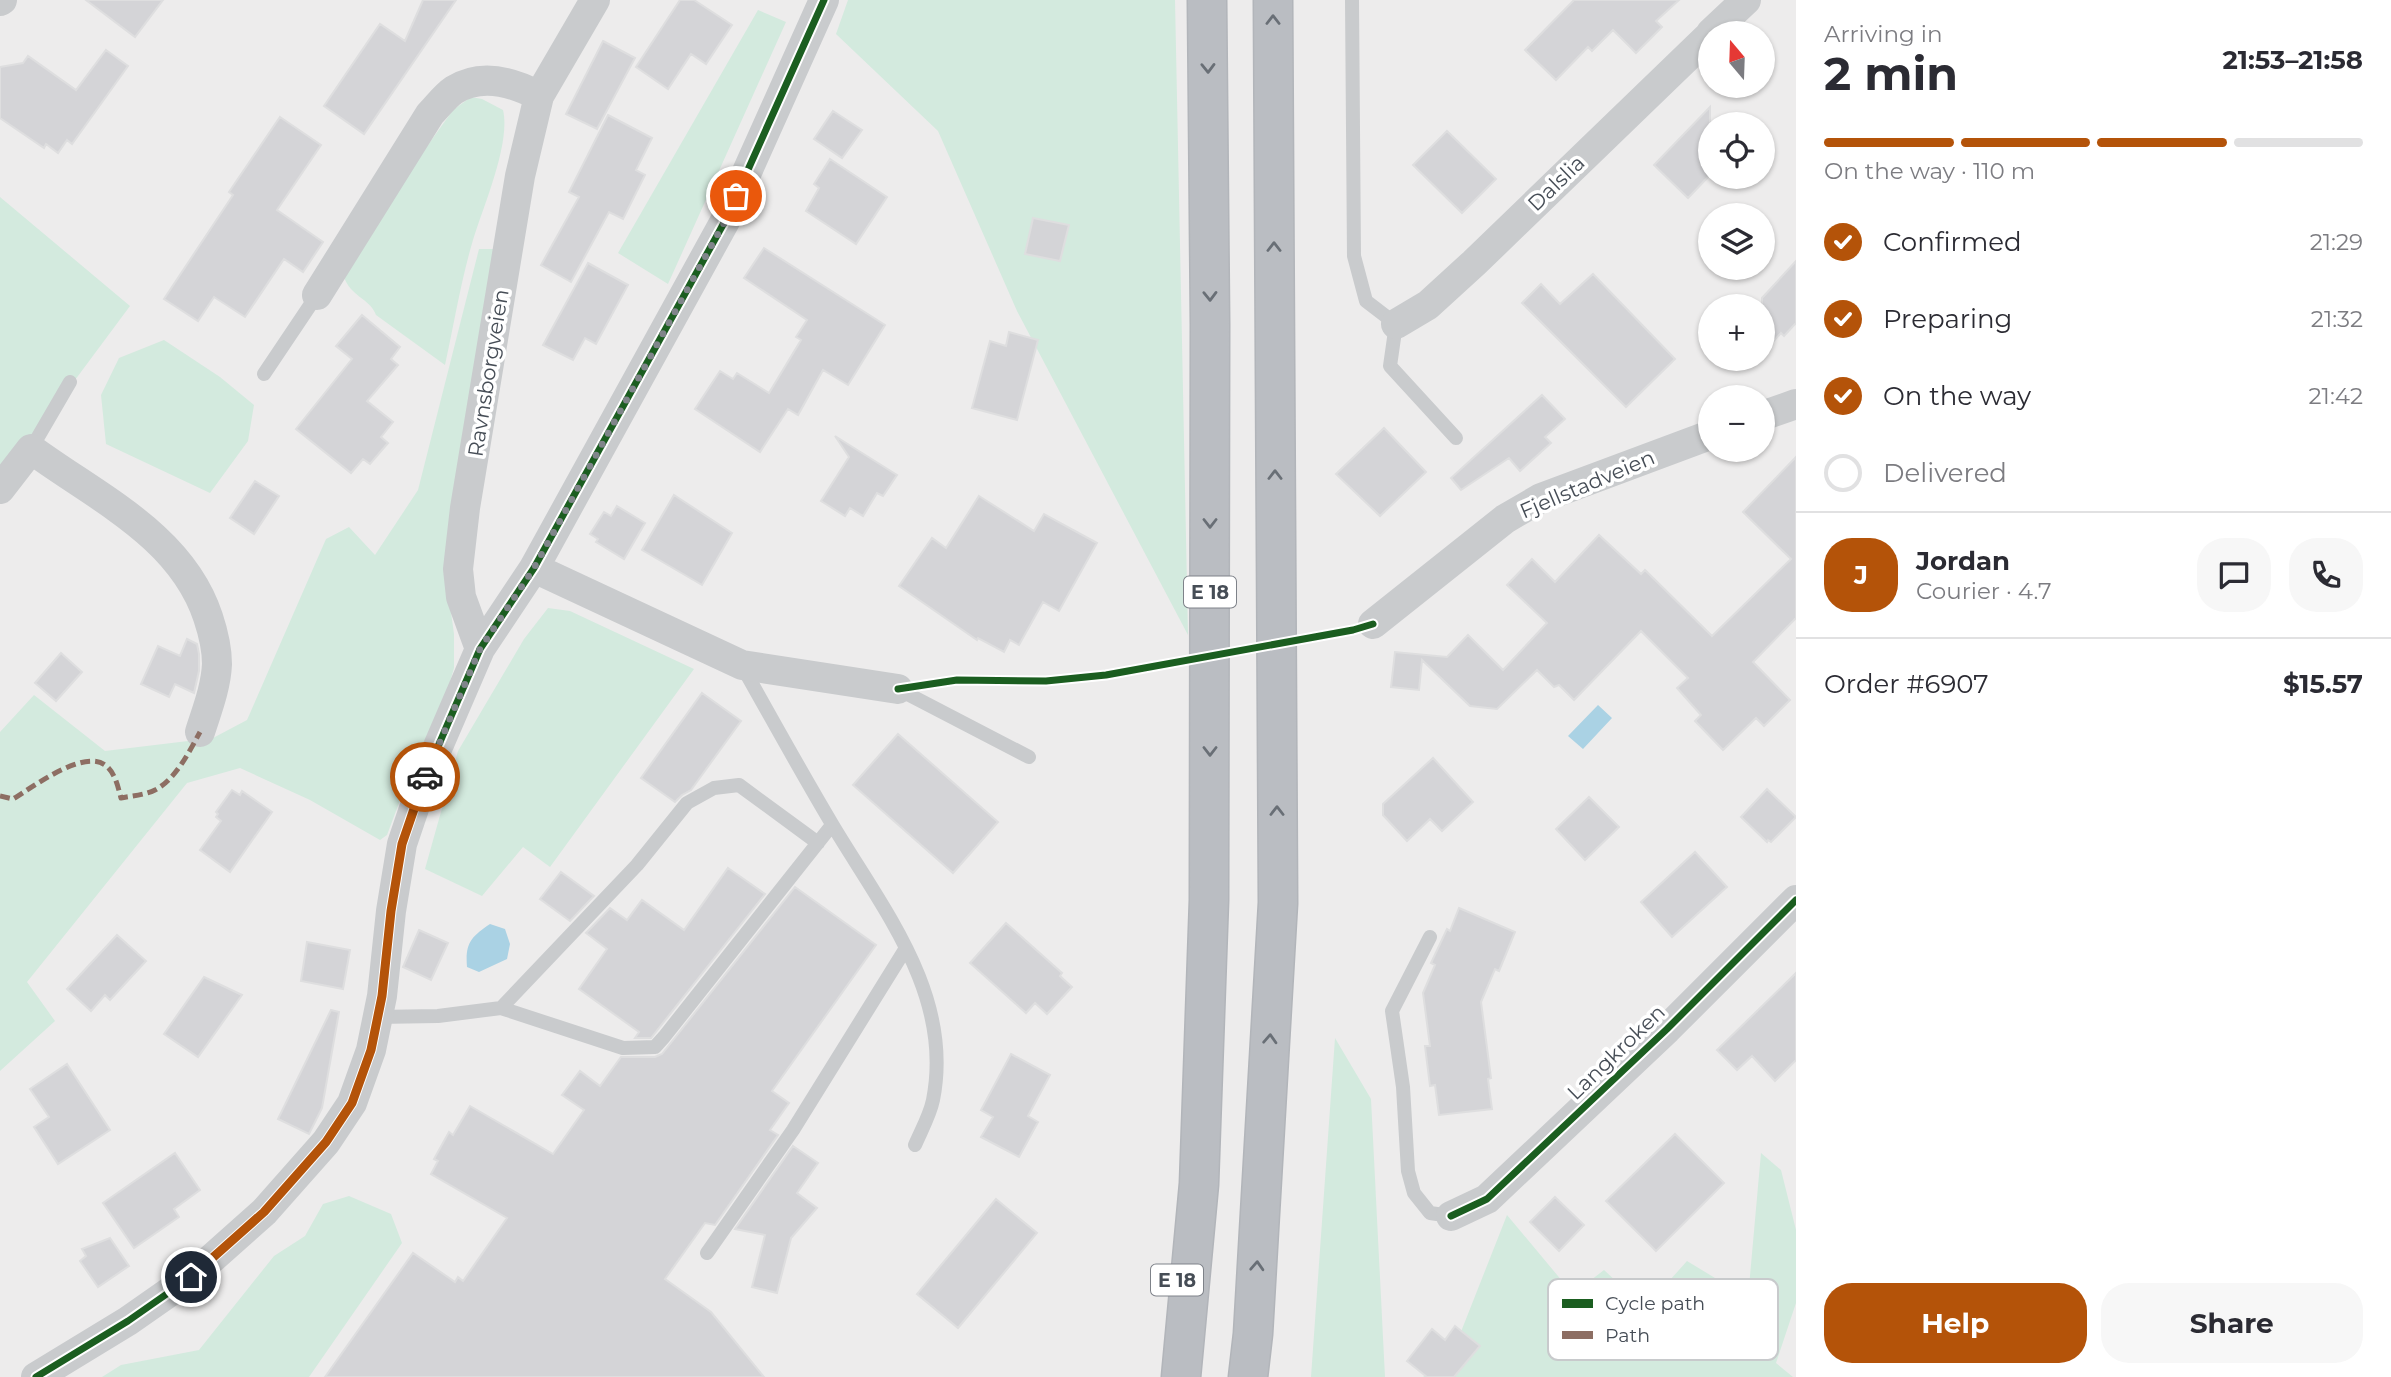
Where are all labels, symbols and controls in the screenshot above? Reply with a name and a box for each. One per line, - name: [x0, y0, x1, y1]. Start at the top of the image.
- one-way arrow: [1265, 14, 1281, 25]
- text: Arriving in: [1824, 20, 1943, 48]
- north arrow: [1698, 21, 1774, 98]
- map controls: [1698, 21, 1775, 462]
- text: 21:53–21:58: [2222, 44, 2363, 76]
- text: 2 min: [1824, 45, 1958, 102]
- one-way arrow: [1200, 63, 1215, 74]
- button: locate: [1698, 112, 1775, 189]
- street label: Dalslia: [1522, 150, 1590, 216]
- text: On the way · 110 m: [1824, 157, 2035, 185]
- pin: [706, 166, 766, 226]
- icon: bag: [717, 177, 755, 215]
- button: layers: [1698, 203, 1775, 280]
- icon: check: [1824, 223, 1862, 261]
- text: Confirmed: [1883, 226, 2022, 258]
- text: 21:29: [2310, 228, 2363, 256]
- one-way arrow: [1266, 242, 1282, 252]
- street label: Ravnsborgveien: [462, 287, 514, 459]
- one-way arrow: [1202, 291, 1218, 301]
- button: +: [1698, 294, 1775, 371]
- icon: check: [1824, 300, 1862, 338]
- text: Preparing: [1883, 303, 2012, 335]
- text: 21:32: [2311, 305, 2363, 333]
- icon: check: [1824, 377, 1862, 415]
- text: On the way: [1883, 380, 2031, 412]
- text: 21:42: [2309, 382, 2363, 410]
- button: −: [1698, 385, 1775, 462]
- street label: Fjellstadveien: [1516, 444, 1658, 524]
- text: Delivered: [1883, 457, 2007, 489]
- one-way arrow: [1267, 469, 1283, 480]
- one-way arrow: [1202, 518, 1218, 529]
- button: chat: [2197, 538, 2271, 612]
- button: phone: [2289, 538, 2363, 612]
- text: Jordan: [1916, 545, 2010, 577]
- text: J: [1854, 559, 1868, 591]
- road number: E 18: [1184, 576, 1236, 608]
- text: Courier · 4.7: [1916, 577, 2052, 605]
- text: Order #6907: [1824, 668, 1989, 700]
- text: $15.57: [2283, 668, 2363, 700]
- courier: [390, 742, 460, 812]
- one-way arrow: [1202, 746, 1218, 756]
- icon: car: [406, 758, 444, 796]
- one-way arrow: [1269, 805, 1285, 816]
- street label: Langkroken: [1562, 999, 1670, 1105]
- one-way arrow: [1262, 1033, 1277, 1044]
- pin: [161, 1247, 221, 1307]
- icon: home: [172, 1258, 210, 1296]
- one-way arrow: [1249, 1260, 1264, 1271]
- road number: E 18: [1151, 1264, 1203, 1296]
- legend: [1548, 1279, 1778, 1360]
- button: Help: [1824, 1283, 2087, 1363]
- button: Share: [2101, 1283, 2363, 1363]
- text: Cycle path: [1605, 1292, 1705, 1315]
- text: Path: [1605, 1324, 1650, 1347]

